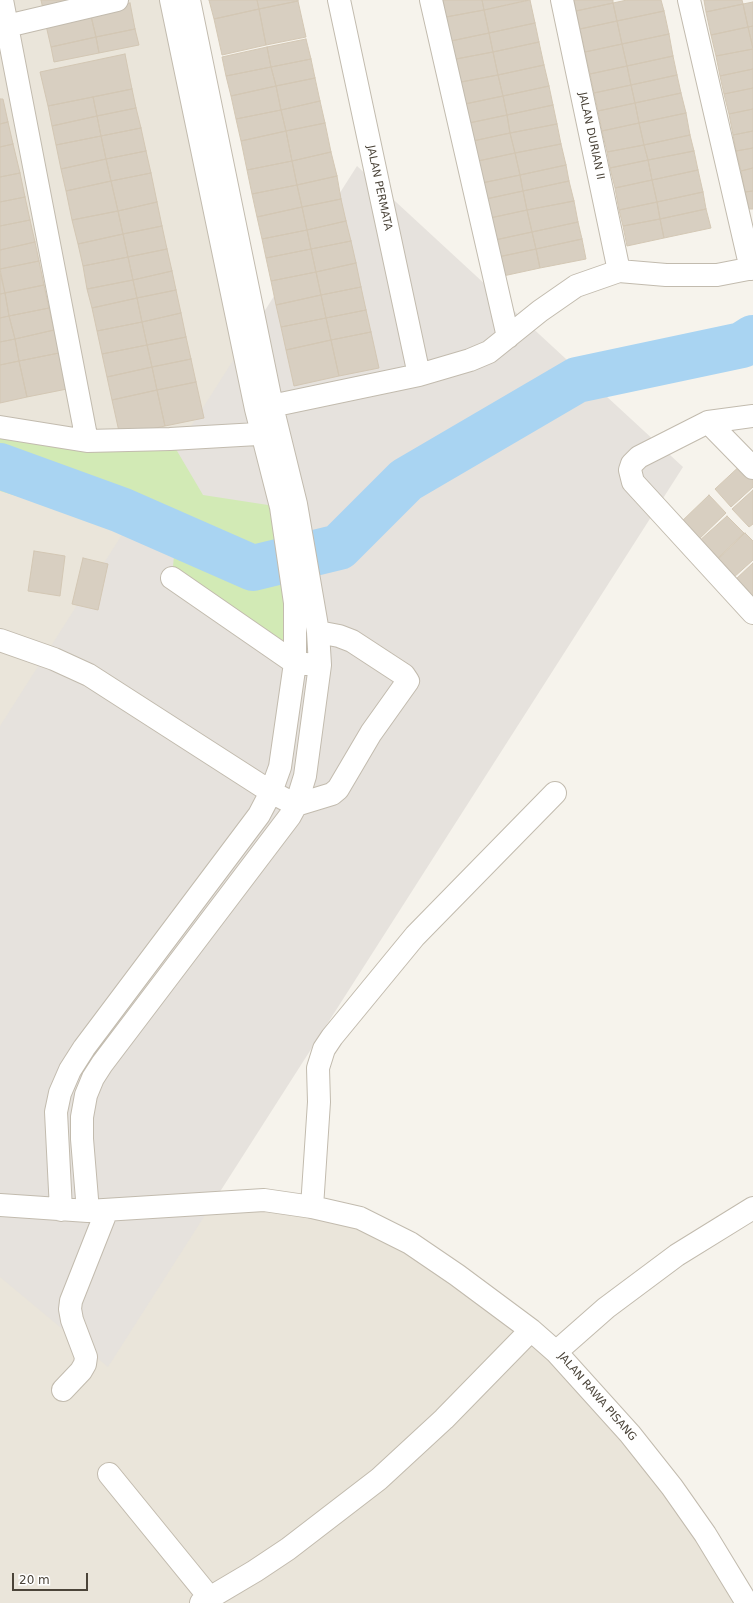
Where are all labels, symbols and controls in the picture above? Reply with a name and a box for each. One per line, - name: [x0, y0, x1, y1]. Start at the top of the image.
- street label: JALAN DURIAN II: [575, 91, 607, 181]
- street label: JALAN PERMATA: [364, 144, 394, 232]
- street label: JALAN RAWA PISANG: [555, 1350, 639, 1444]
- scale bar: [14, 1565, 90, 1591]
- text: 20 m: [19, 1573, 50, 1587]

